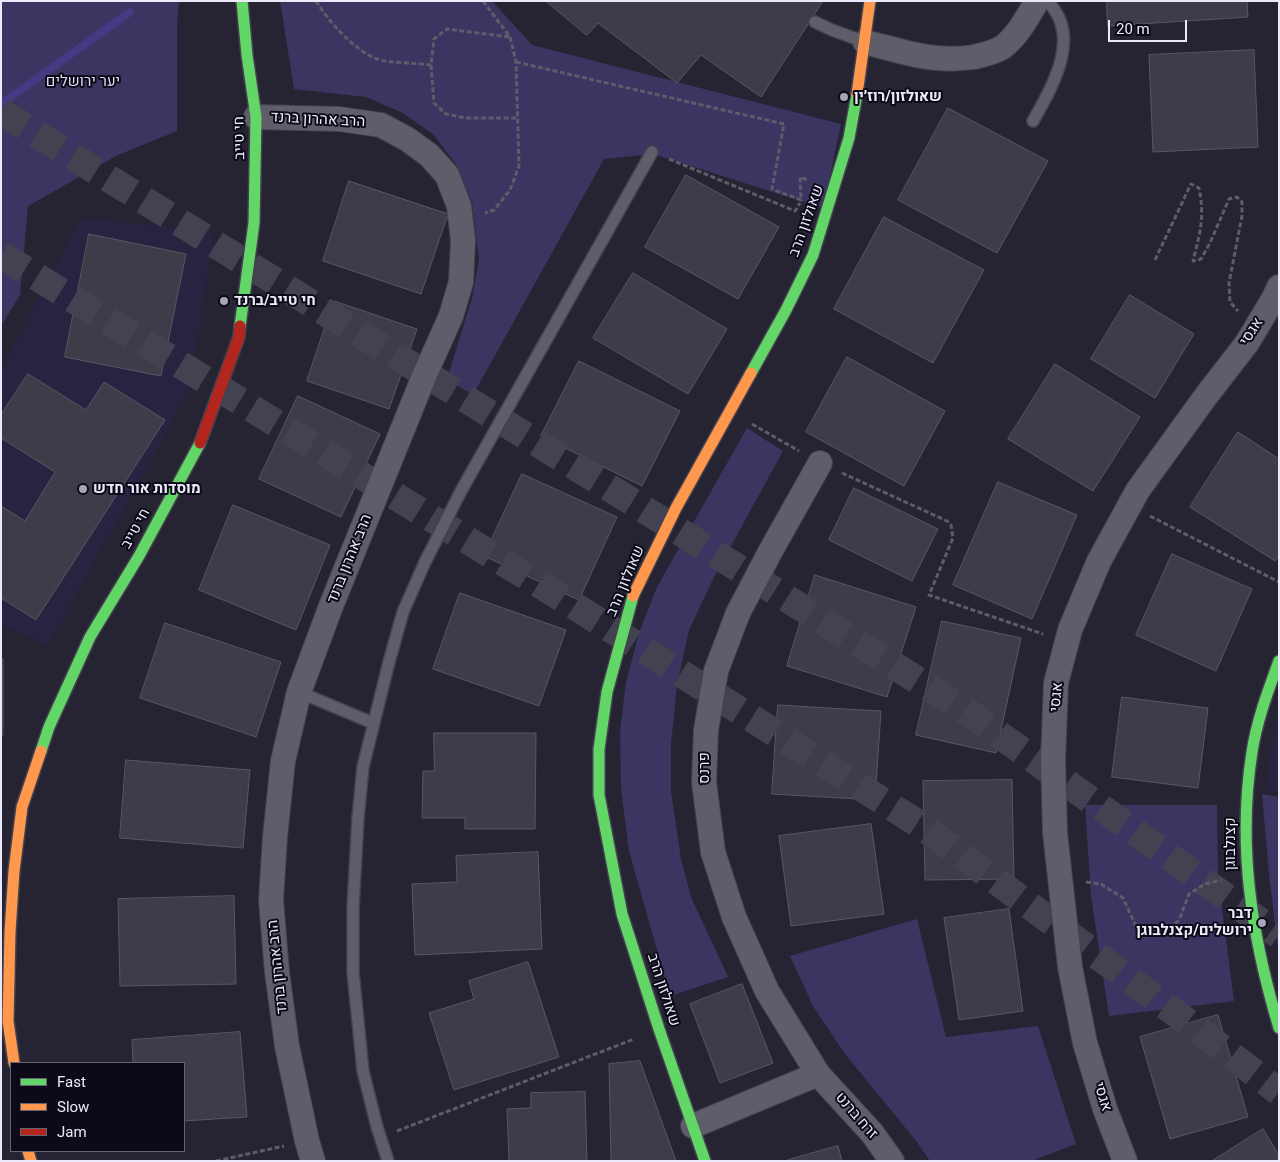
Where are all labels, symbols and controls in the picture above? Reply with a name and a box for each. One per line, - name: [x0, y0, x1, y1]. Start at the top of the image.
- scale bar: [1110, 10, 1189, 42]
- text: 20 m: [1116, 20, 1150, 38]
- park label: יער ירושלים: [46, 73, 120, 91]
- place label: שאולזון/רוז׳ין: [854, 88, 942, 106]
- marker: שאולזון/רוז׳ין: [838, 91, 850, 103]
- street label: הרב אהרון ברנד: [270, 109, 366, 131]
- street label: חי טייב: [231, 116, 249, 160]
- street label: שאולזון הרב: [786, 182, 828, 260]
- place label: חי טייב/ברנד: [234, 292, 316, 310]
- marker: חי טייב/ברנד: [218, 295, 230, 307]
- street label: אגסי: [1236, 315, 1268, 349]
- place label: מוסדות אור חדש: [93, 480, 201, 498]
- marker: מוסדות אור חדש: [77, 483, 89, 495]
- street label: חי טייב: [118, 506, 154, 552]
- street label: הרב אהרון ברנד: [324, 512, 376, 606]
- street label: שאולזון הרב: [603, 543, 649, 619]
- street label: אגסי: [1047, 682, 1067, 712]
- street label: פרנס: [696, 752, 714, 784]
- street label: קצנלבוגן: [1222, 817, 1240, 871]
- place label: דבר ירושלים/קצנלבוגן: [1136, 905, 1252, 940]
- marker: דבר ירושלים/קצנלבוגן: [1256, 917, 1268, 929]
- street label: הרב אהרון ברנד: [264, 919, 292, 1015]
- street label: שאולזון הרב: [643, 951, 683, 1029]
- legend: [10, 1062, 185, 1152]
- text: Fast: [57, 1073, 86, 1091]
- street label: אגסי: [1089, 1080, 1115, 1114]
- street label: זרח ברנט: [831, 1089, 881, 1143]
- text: Slow: [57, 1098, 89, 1116]
- text: Jam: [57, 1123, 87, 1141]

